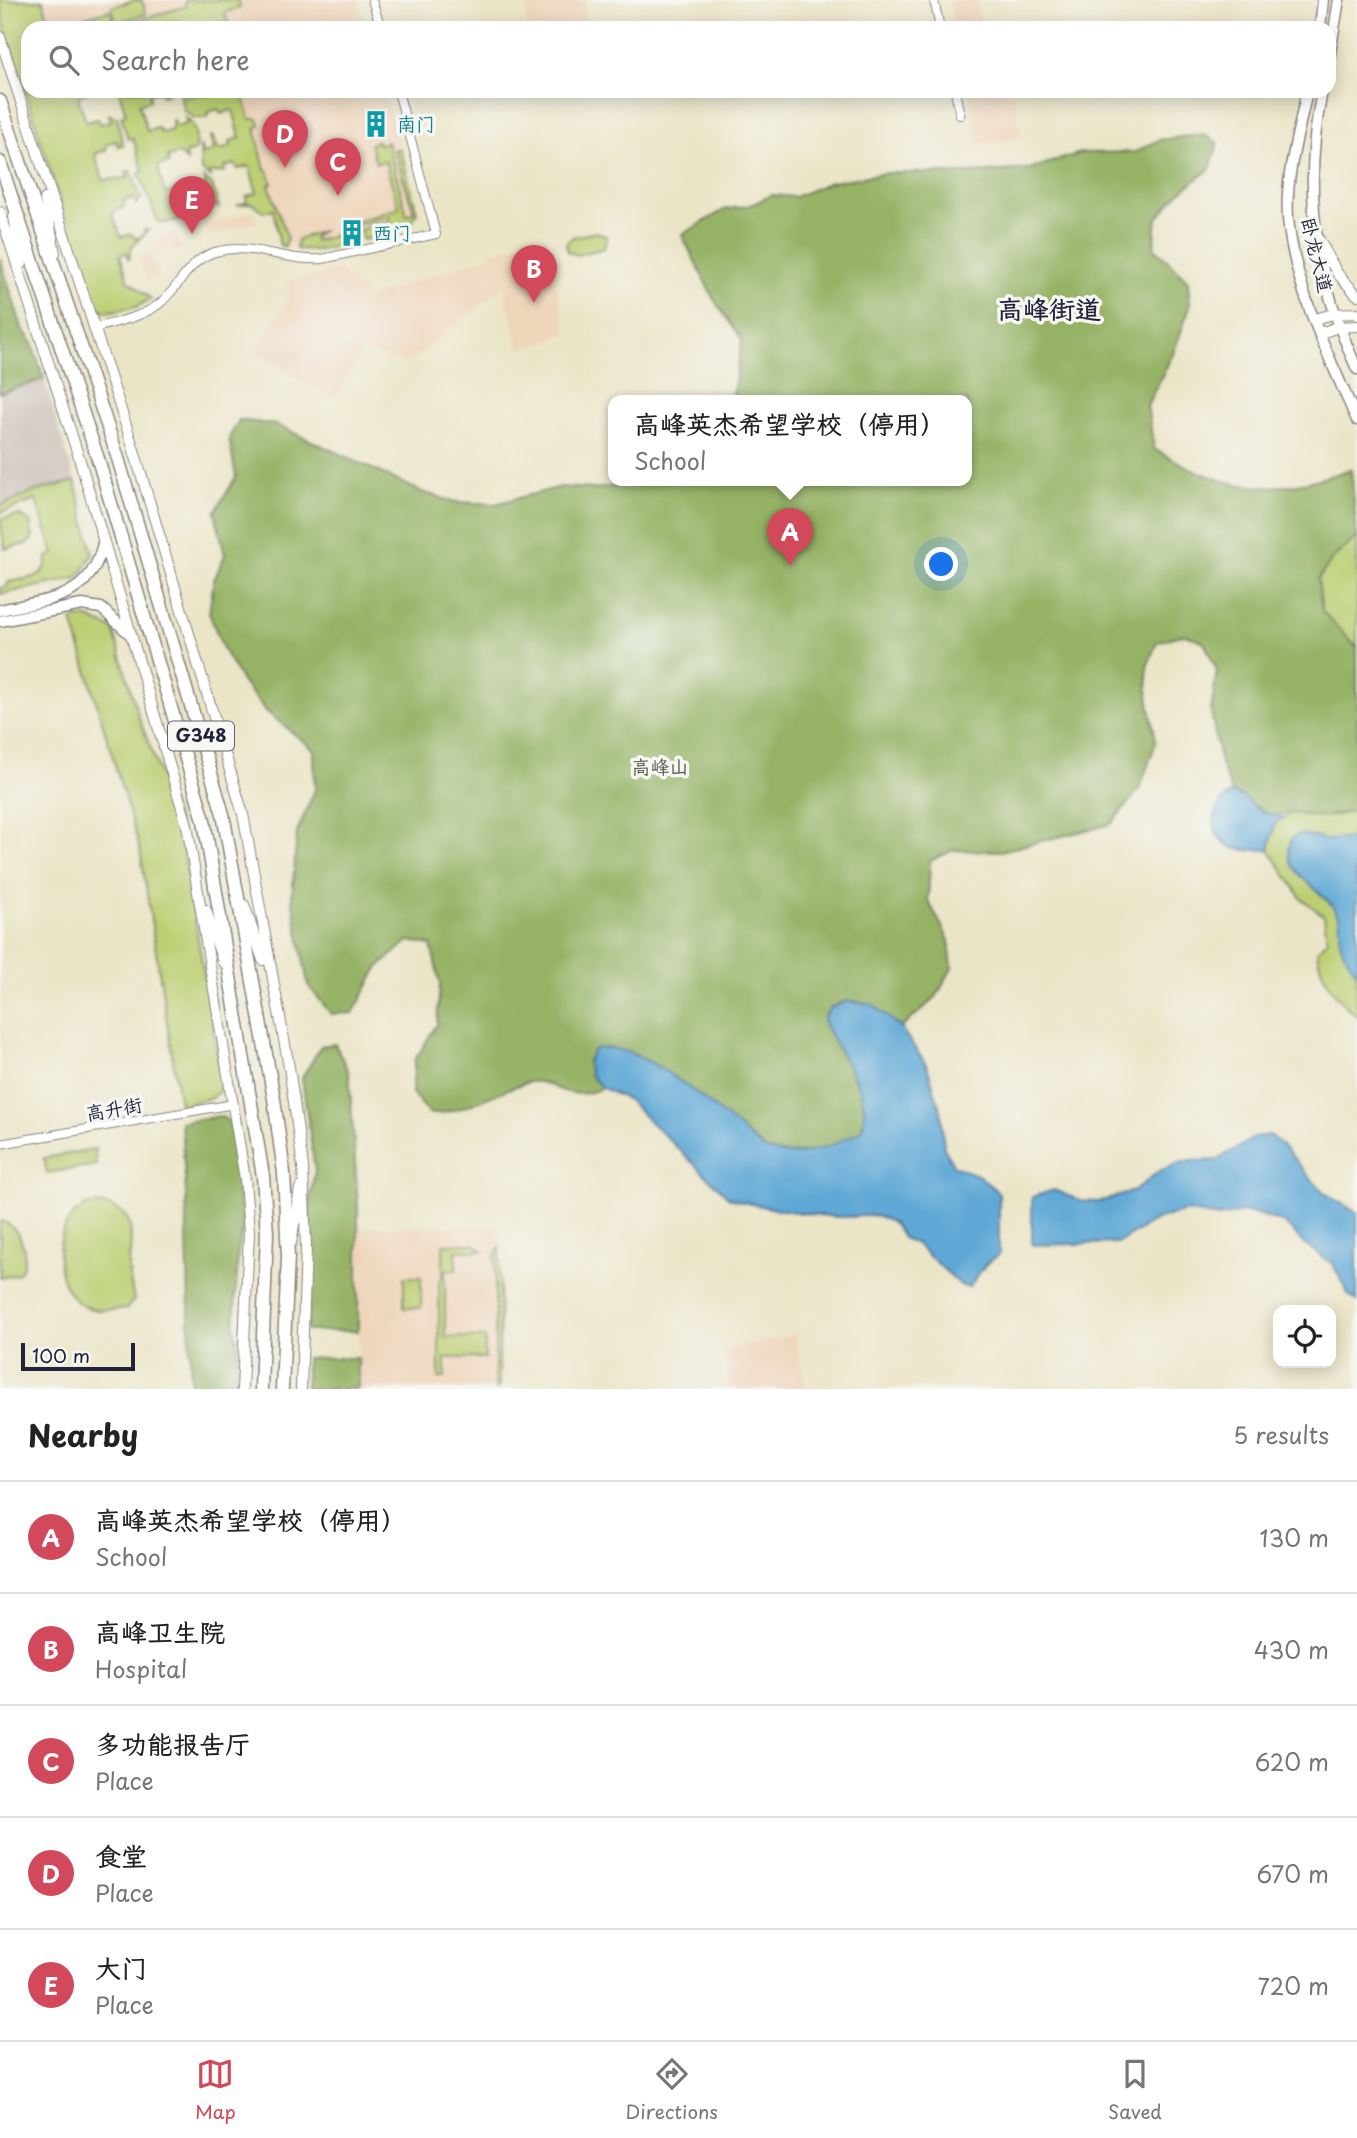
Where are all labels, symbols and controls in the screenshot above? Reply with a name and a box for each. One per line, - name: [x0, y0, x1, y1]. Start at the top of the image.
- search box: [21, 21, 1336, 98]
- text: Search here: [101, 40, 250, 79]
- icon: search: [45, 41, 83, 79]
- building icon: 南门: [361, 109, 391, 139]
- place label: 南门: [397, 109, 435, 137]
- pin: D: [262, 110, 308, 168]
- pin: C: [315, 138, 361, 196]
- pin: E: [169, 176, 215, 234]
- street label: 卧龙大道: [1295, 214, 1341, 295]
- building icon: 西门: [337, 218, 367, 248]
- place label: 西门: [373, 218, 411, 246]
- pin: B: [511, 245, 557, 303]
- district label: 高峰街道: [997, 289, 1101, 328]
- popup: [608, 395, 972, 486]
- text: 高峰英杰希望学校（停用）: [634, 404, 946, 443]
- text: School: [634, 443, 706, 478]
- pin: A: [767, 508, 813, 566]
- your location: [924, 547, 958, 581]
- road number: G348: [168, 722, 234, 750]
- park label: 高峰山: [631, 752, 689, 780]
- street label: 高升街: [83, 1089, 144, 1127]
- map controls: [1273, 1305, 1336, 1368]
- button: locate: [1273, 1305, 1336, 1368]
- scale bar: [21, 1340, 135, 1372]
- text: 100 m: [32, 1341, 90, 1369]
- text: Nearby: [28, 1412, 138, 1457]
- text: 5 results: [1233, 1417, 1329, 1452]
- text: 高峰英杰希望学校（停用）: [95, 1500, 407, 1539]
- text: A: [42, 1520, 60, 1555]
- text: 130 m: [1259, 1520, 1329, 1555]
- text: School: [95, 1539, 167, 1574]
- text: 高峰卫生院: [95, 1612, 225, 1651]
- text: B: [43, 1632, 59, 1667]
- text: 430 m: [1254, 1632, 1329, 1667]
- text: Hospital: [95, 1651, 187, 1686]
- text: 多功能报告厅: [95, 1724, 251, 1763]
- text: C: [42, 1744, 60, 1779]
- text: 620 m: [1255, 1744, 1329, 1779]
- text: Place: [95, 1763, 154, 1798]
- text: 食堂: [95, 1836, 147, 1875]
- text: D: [42, 1856, 60, 1891]
- text: 670 m: [1257, 1856, 1329, 1891]
- text: Place: [95, 1875, 154, 1910]
- text: 大门: [95, 1948, 147, 1987]
- text: E: [44, 1968, 58, 2003]
- text: 720 m: [1257, 1968, 1329, 2003]
- text: Place: [95, 1987, 154, 2022]
- tab: Map: [195, 2055, 236, 2125]
- tab: Directions: [626, 2055, 718, 2125]
- tab: Saved: [1108, 2055, 1162, 2125]

